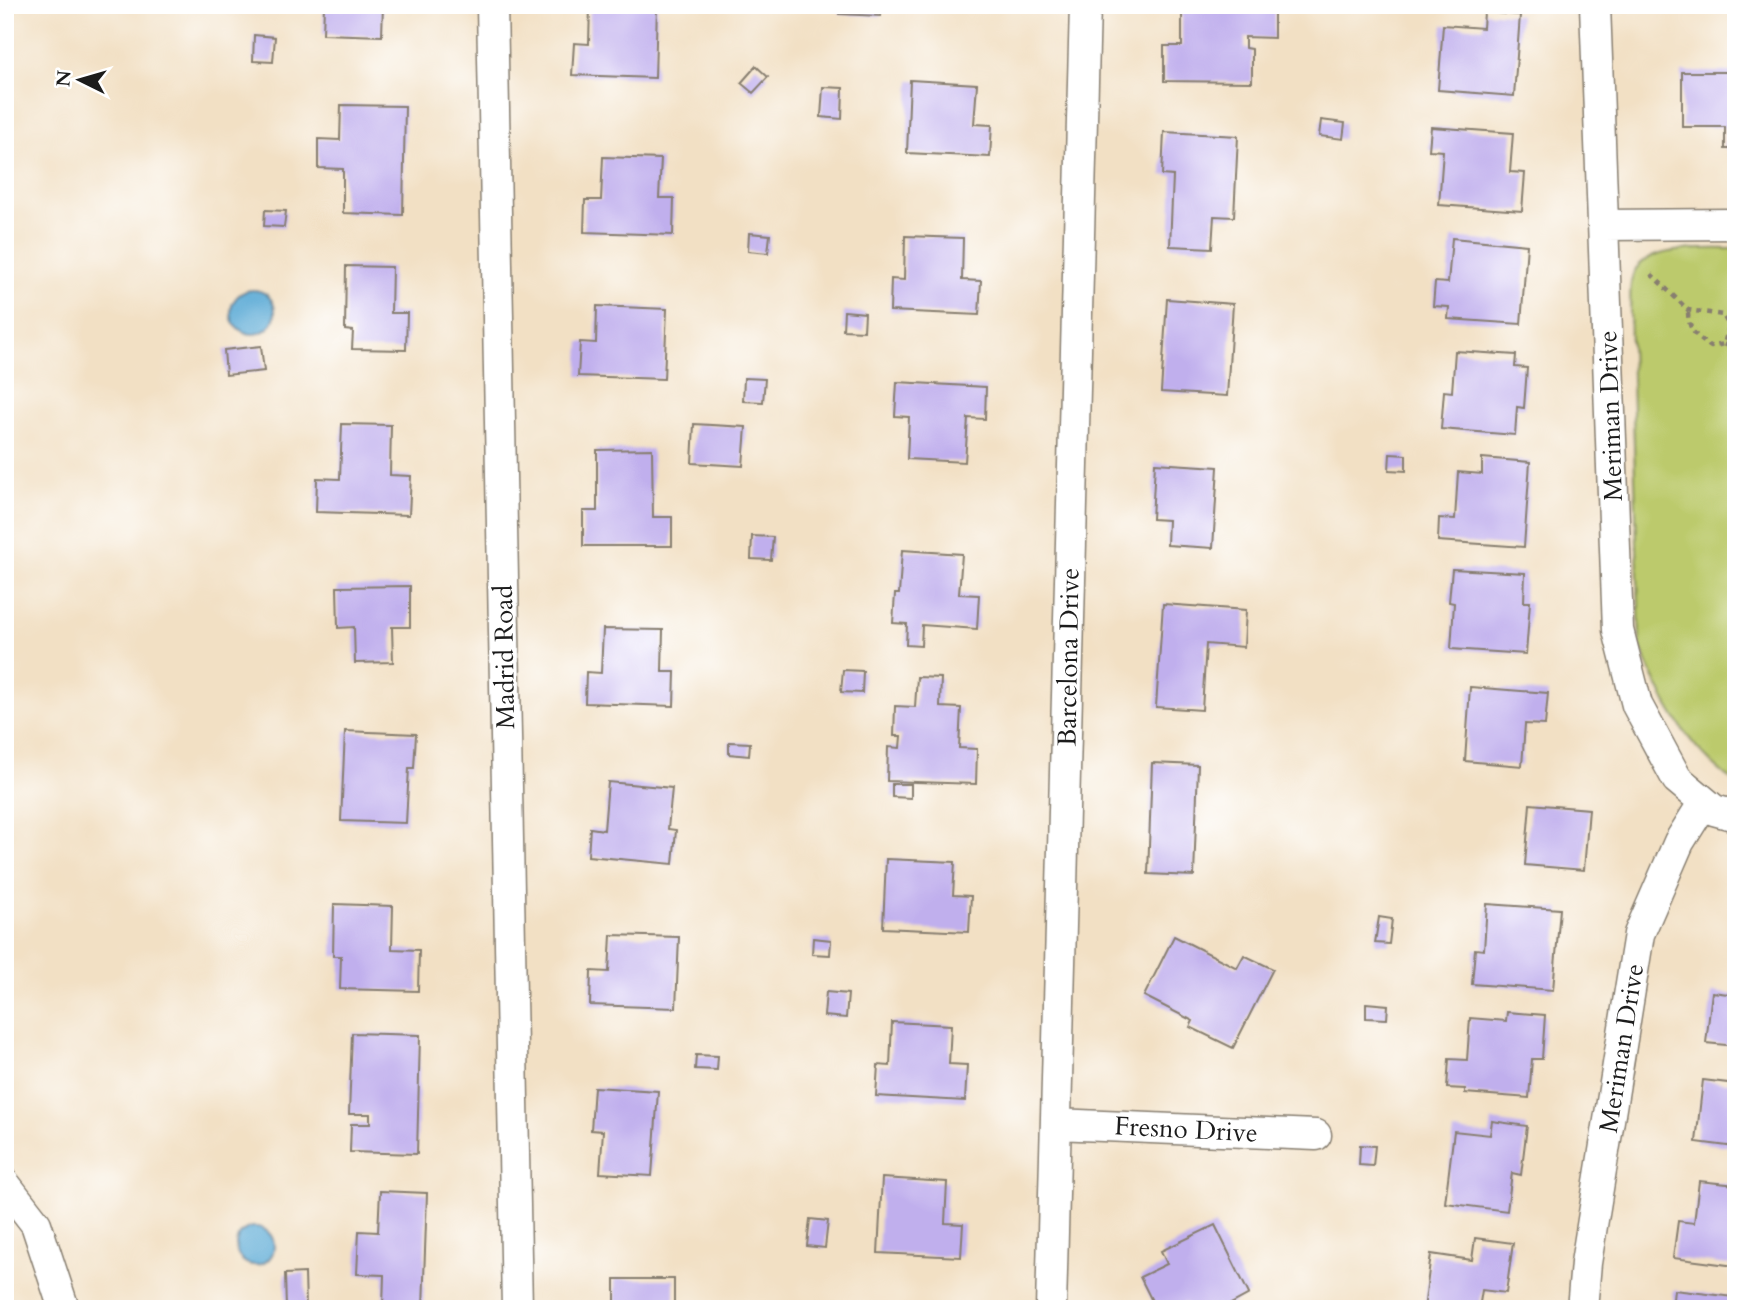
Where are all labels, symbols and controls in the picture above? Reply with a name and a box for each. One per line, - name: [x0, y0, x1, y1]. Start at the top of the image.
- north arrow: [46, 46, 116, 116]
- text: N: [50, 69, 78, 88]
- street label: Meriman Drive: [1590, 330, 1631, 502]
- street label: Barcelona Drive: [1049, 567, 1088, 747]
- street label: Madrid Road: [486, 584, 523, 729]
- street label: Meriman Drive: [1591, 961, 1652, 1135]
- street label: Fresno Drive: [1113, 1108, 1259, 1151]

